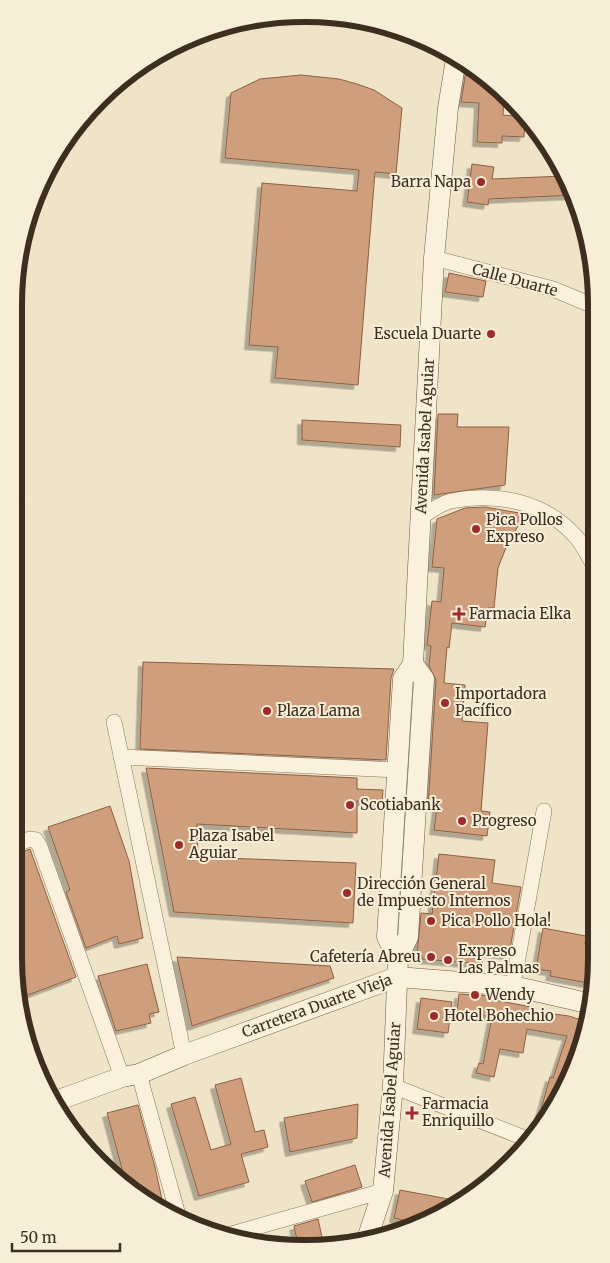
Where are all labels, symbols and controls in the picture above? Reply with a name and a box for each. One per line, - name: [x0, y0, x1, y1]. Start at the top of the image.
- place label: Barra Napa: [391, 172, 471, 191]
- marker: Barra Napa: [475, 176, 487, 188]
- street label: Calle Duarte: [470, 259, 560, 300]
- place label: Escuela Duarte: [374, 324, 481, 343]
- marker: Escuela Duarte: [485, 328, 497, 340]
- street label: Avenida Isabel Aguiar: [411, 357, 438, 516]
- place label: Pica Pollos Expreso: [486, 510, 563, 546]
- marker: Pica Pollos Expreso: [470, 523, 482, 535]
- place label: Farmacia Elka: [469, 604, 571, 623]
- marker: Farmacia Elka: [453, 608, 465, 620]
- place label: Importadora Pacífico: [455, 684, 547, 720]
- marker: Importadora Pacífico: [439, 697, 451, 709]
- place label: Plaza Lama: [277, 701, 360, 720]
- marker: Plaza Lama: [261, 705, 273, 717]
- place label: Scotiabank: [360, 795, 441, 814]
- marker: Scotiabank: [344, 799, 356, 811]
- place label: Progreso: [472, 811, 537, 830]
- marker: Progreso: [456, 815, 468, 827]
- place label: Plaza Isabel Aguiar: [188, 826, 274, 862]
- marker: Plaza Isabel Aguiar: [173, 839, 185, 851]
- place label: Dirección General de Impuesto Internos: [357, 874, 511, 910]
- marker: Dirección General de Impuesto Internos: [341, 887, 353, 899]
- place label: Pica Pollo Hola!: [441, 911, 551, 930]
- marker: Pica Pollo Hola!: [425, 915, 437, 927]
- place label: Expreso Las Palmas: [458, 941, 539, 977]
- place label: Cafetería Abreu: [310, 947, 421, 966]
- marker: Cafetería Abreu: [425, 951, 437, 963]
- marker: Expreso Las Palmas: [442, 954, 454, 966]
- street label: Carretera Duarte Vieja: [239, 970, 394, 1042]
- place label: Wendy: [484, 985, 535, 1004]
- marker: Wendy: [469, 989, 481, 1001]
- place label: Hotel Bohechio: [444, 1006, 554, 1025]
- marker: Hotel Bohechio: [428, 1010, 440, 1022]
- street label: Avenida Isabel Aguiar: [375, 1021, 404, 1180]
- place label: Farmacia Enriquillo: [422, 1094, 494, 1130]
- marker: Farmacia Enriquillo: [406, 1107, 418, 1119]
- scale bar: [12, 1220, 120, 1252]
- text: 50 m: [20, 1228, 57, 1247]

